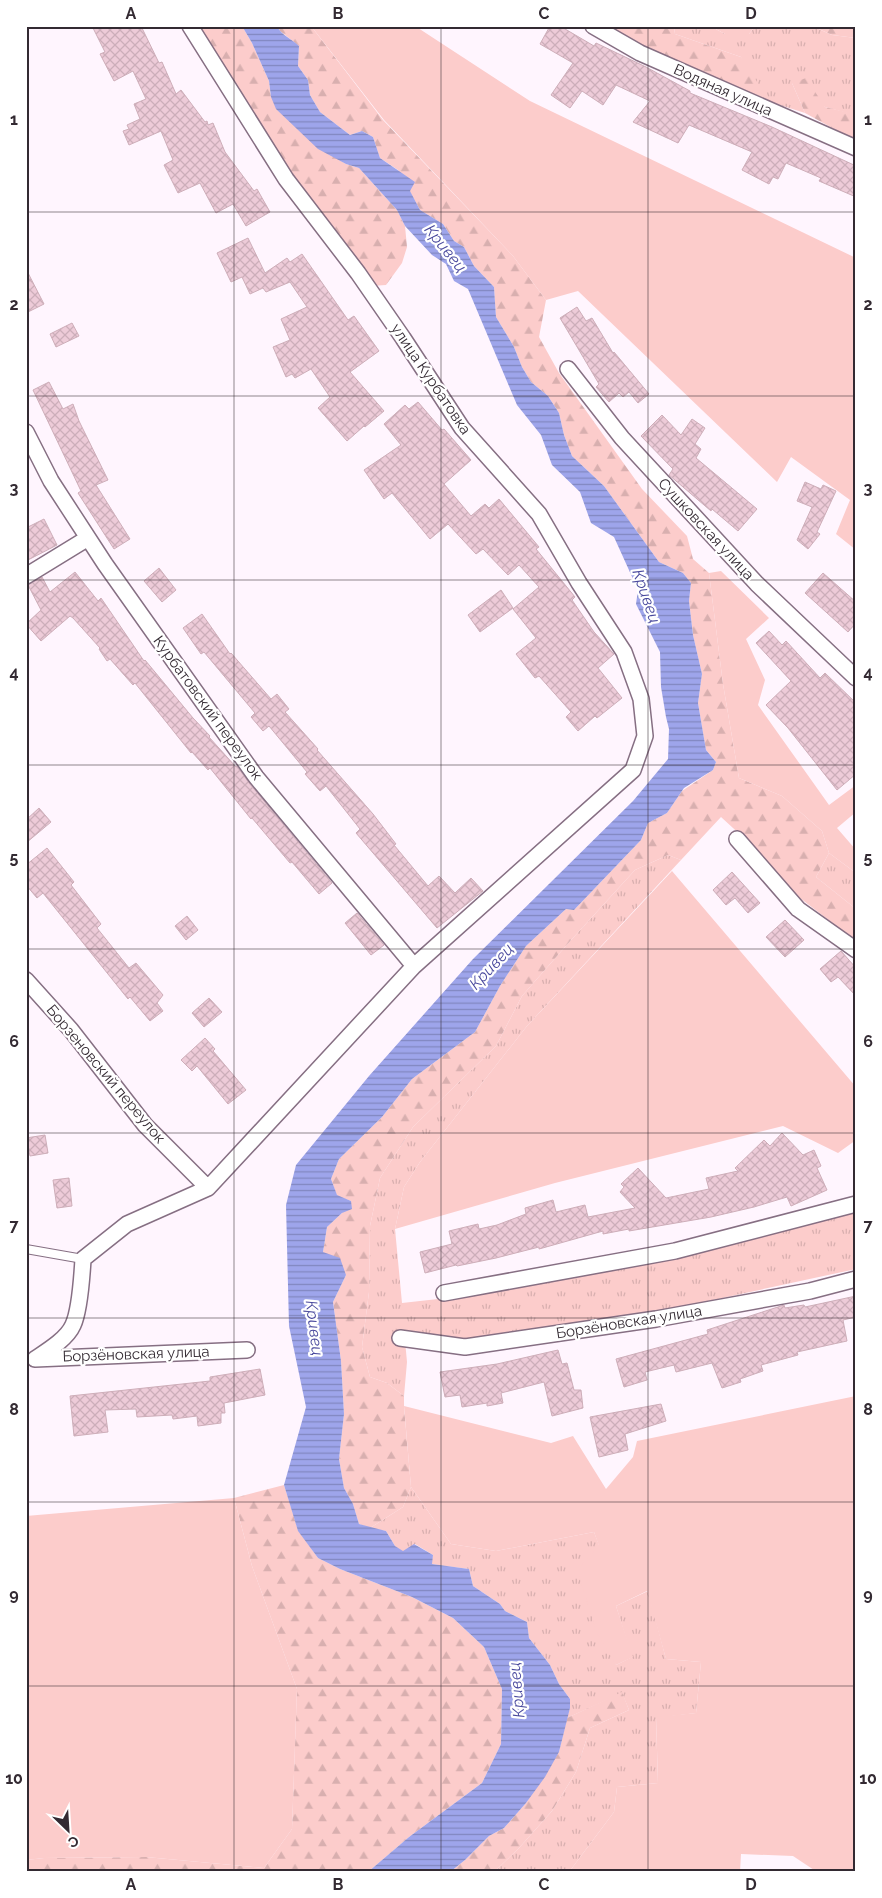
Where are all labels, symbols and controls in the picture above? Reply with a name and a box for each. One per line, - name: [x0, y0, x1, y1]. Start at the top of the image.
- text: A: [126, 4, 137, 23]
- text: B: [333, 4, 344, 23]
- text: C: [539, 4, 550, 23]
- text: D: [745, 4, 757, 23]
- street label: Водяная улица: [671, 60, 775, 120]
- text: 1: [10, 110, 18, 129]
- text: 1: [864, 110, 872, 129]
- water label: Кривец: [421, 221, 471, 276]
- text: 2: [9, 295, 19, 314]
- text: 2: [863, 295, 873, 314]
- street label: улица Курбатовка: [387, 320, 475, 438]
- street label: Сушковская улица: [654, 474, 758, 584]
- text: 3: [10, 479, 19, 498]
- text: 3: [864, 479, 873, 498]
- water label: Кривец: [628, 567, 665, 626]
- street label: Курбатовский переулок: [150, 632, 266, 784]
- text: 4: [9, 663, 19, 682]
- text: 4: [863, 663, 873, 682]
- text: 5: [10, 848, 19, 867]
- text: 5: [864, 848, 873, 867]
- water label: Кривец: [465, 939, 517, 993]
- street label: Борзеновский переулок: [43, 1001, 169, 1147]
- text: 6: [9, 1032, 19, 1051]
- text: 6: [863, 1032, 873, 1051]
- text: 7: [10, 1216, 19, 1235]
- text: 7: [864, 1216, 873, 1235]
- water label: Кривец: [302, 1299, 327, 1357]
- street label: Борзёновская улица: [555, 1302, 703, 1342]
- street label: Борзёновская улица: [62, 1342, 210, 1366]
- text: 8: [9, 1400, 19, 1419]
- text: 8: [863, 1400, 873, 1419]
- text: 9: [9, 1585, 19, 1604]
- text: 9: [863, 1585, 873, 1604]
- water label: Кривец: [505, 1661, 528, 1719]
- text: 10: [5, 1769, 23, 1788]
- text: 10: [859, 1769, 877, 1788]
- north arrow: [42, 1806, 92, 1856]
- text: С: [65, 1833, 81, 1851]
- text: A: [126, 1875, 137, 1894]
- text: B: [333, 1875, 344, 1894]
- text: C: [539, 1875, 550, 1894]
- text: D: [745, 1875, 757, 1894]

